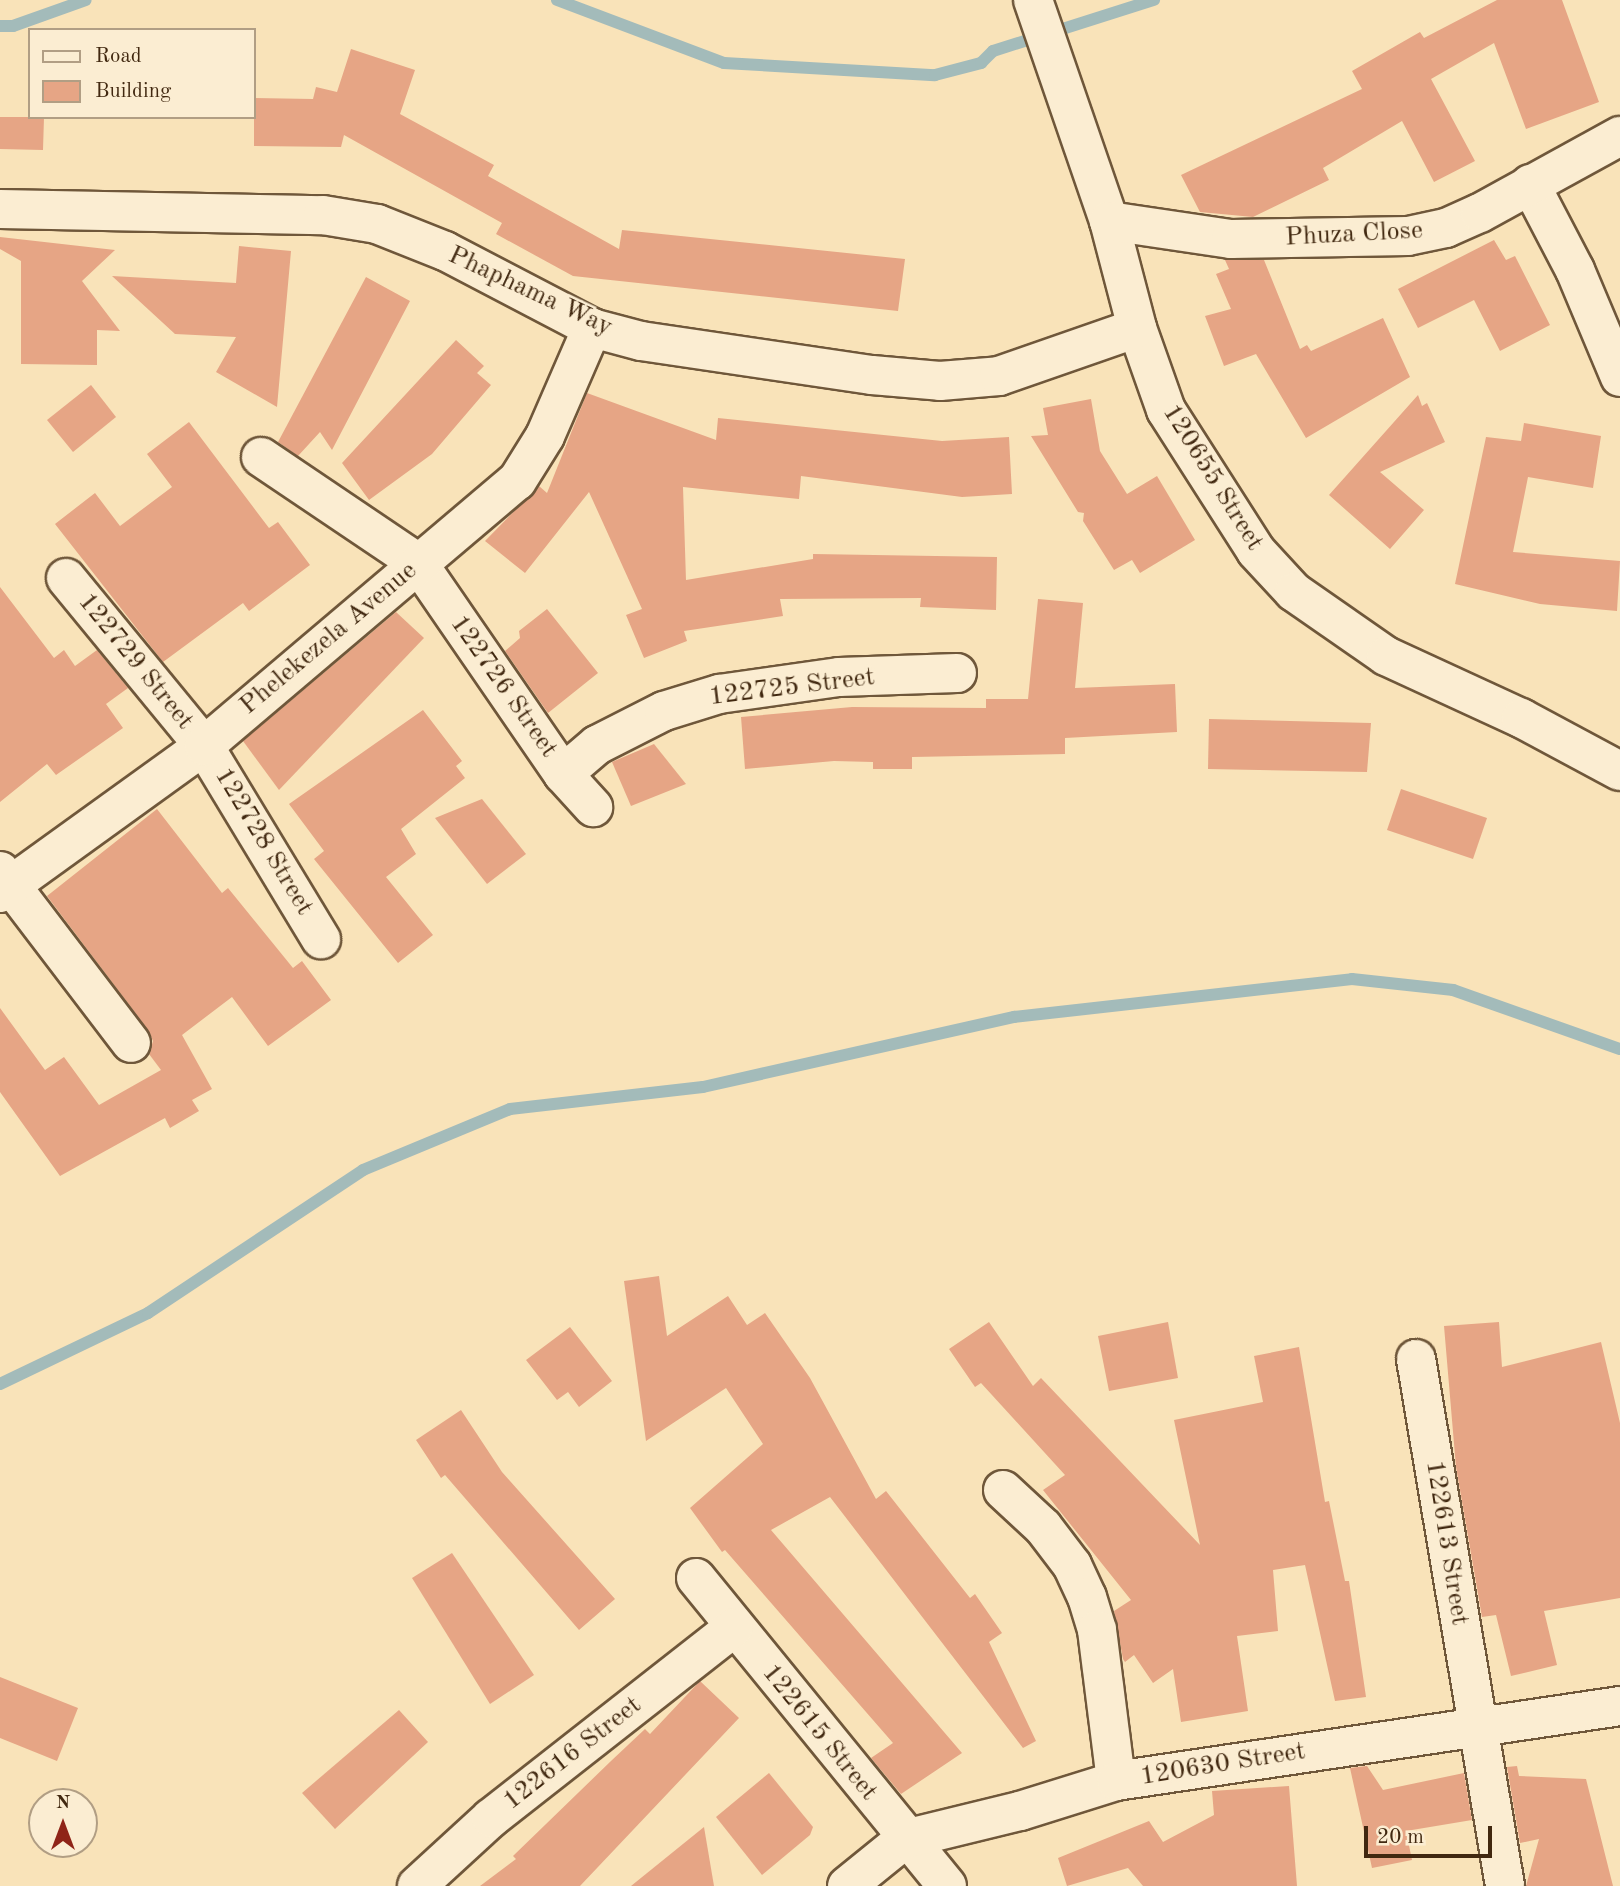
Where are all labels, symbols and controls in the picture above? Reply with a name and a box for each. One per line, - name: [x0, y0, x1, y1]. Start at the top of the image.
- legend: [28, 28, 256, 119]
- text: Road: [95, 46, 142, 67]
- text: Building: [95, 81, 171, 102]
- street label: Phuza Close: [1284, 216, 1424, 254]
- street label: Phaphama Way: [443, 240, 617, 344]
- street label: 120655 Street: [1155, 399, 1269, 557]
- street label: Phelekezela Avenue: [234, 556, 424, 722]
- street label: 122729 Street: [70, 587, 200, 737]
- street label: 122726 Street: [442, 610, 564, 764]
- street label: 122725 Street: [707, 662, 877, 714]
- street label: 122728 Street: [207, 763, 319, 921]
- street label: 122613 Street: [1418, 1458, 1474, 1628]
- street label: 122615 Street: [754, 1658, 884, 1808]
- street label: 122616 Street: [498, 1690, 648, 1818]
- street label: 120630 Street: [1138, 1737, 1308, 1793]
- north arrow: [28, 1788, 98, 1858]
- text: N: [56, 1794, 70, 1813]
- scale bar: [1368, 1812, 1496, 1856]
- text: 20 m: [1377, 1827, 1424, 1848]

